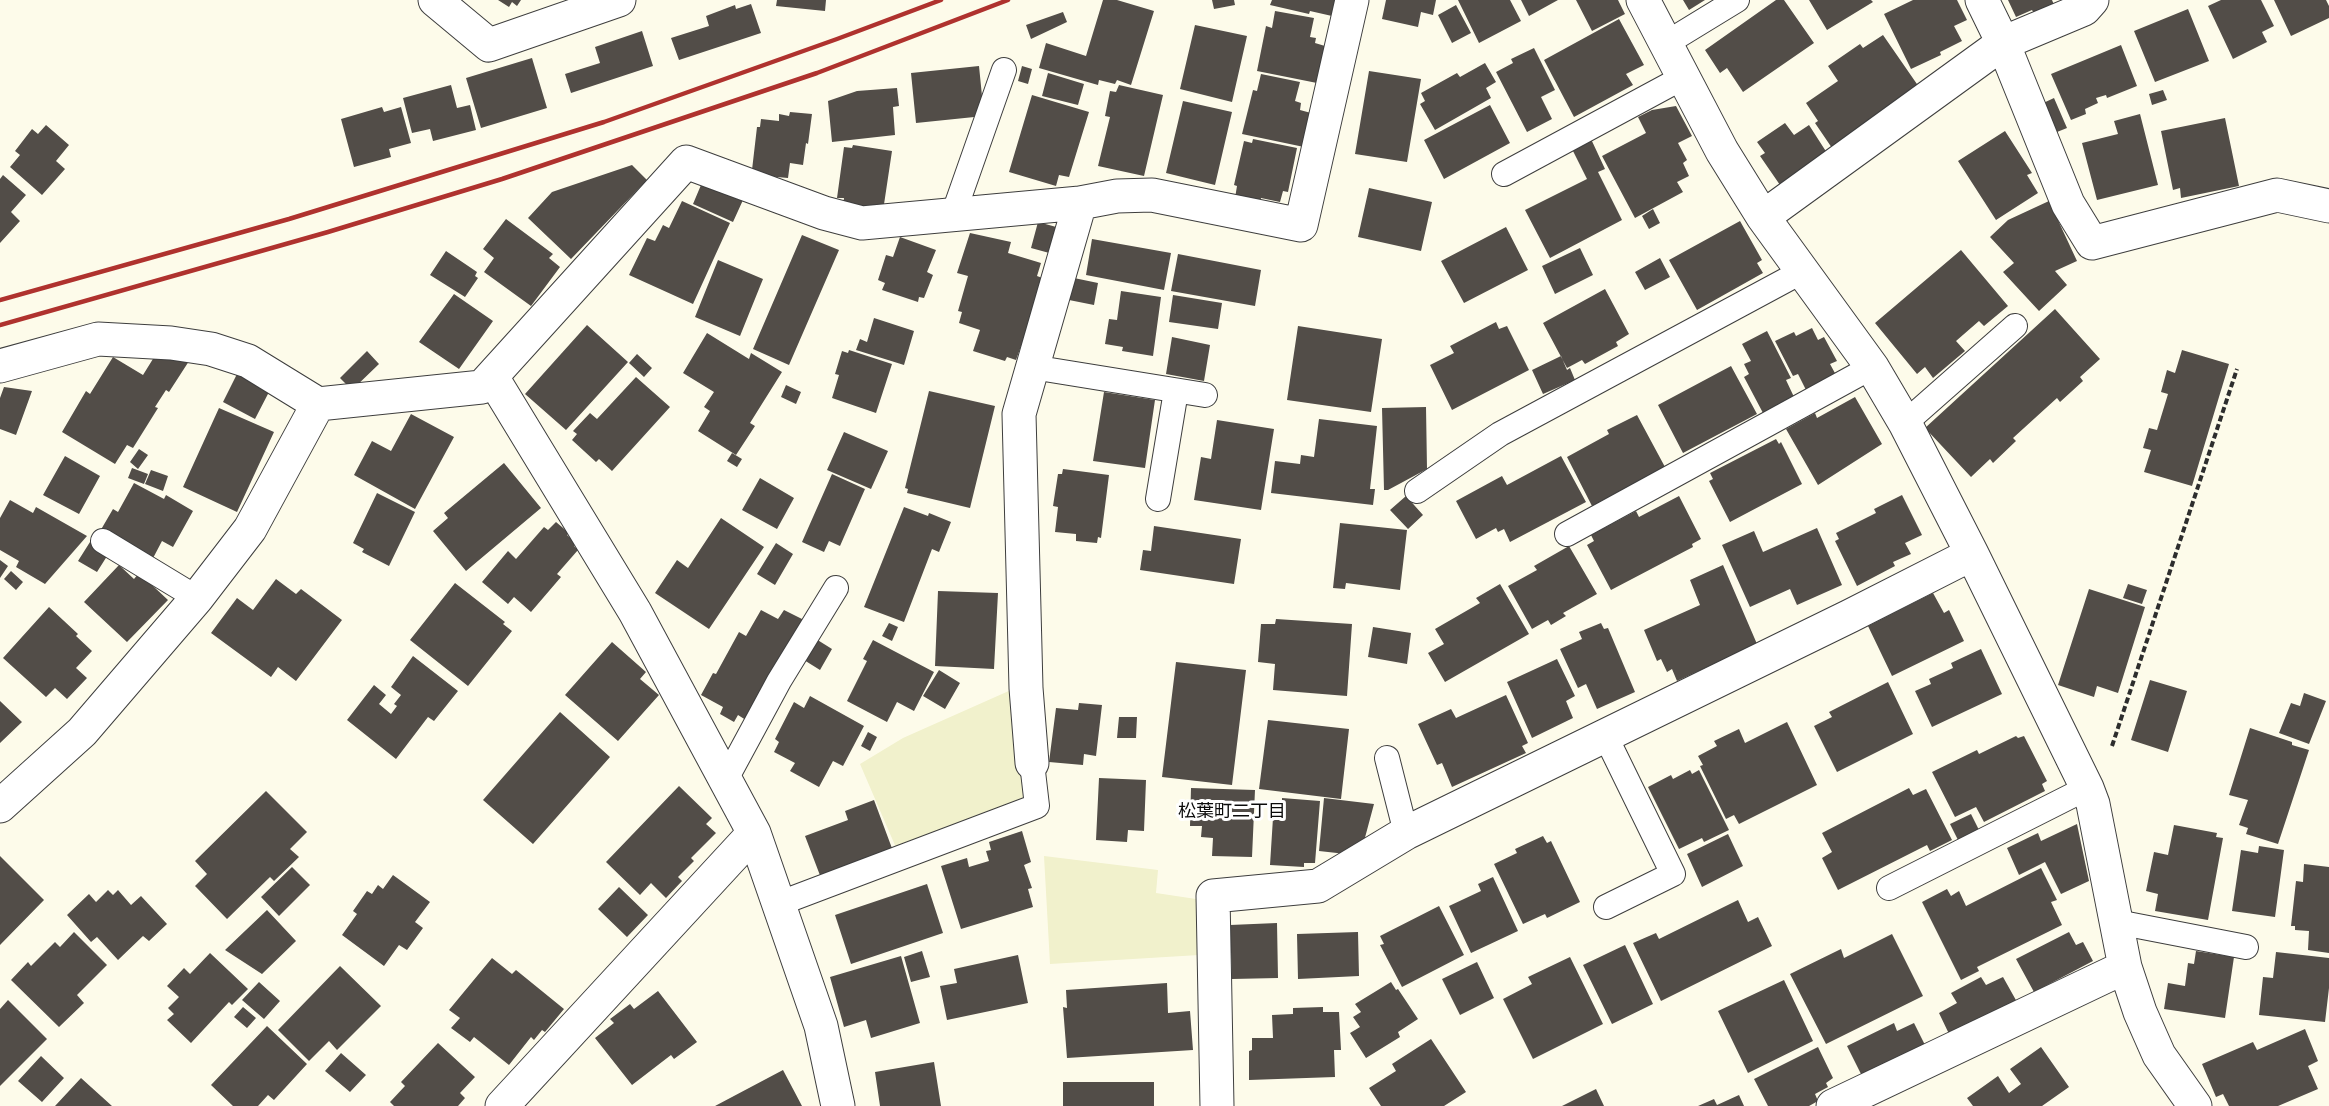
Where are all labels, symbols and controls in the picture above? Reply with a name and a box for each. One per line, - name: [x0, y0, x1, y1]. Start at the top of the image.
- district label: 松葉町二丁目: [1178, 801, 1286, 823]

